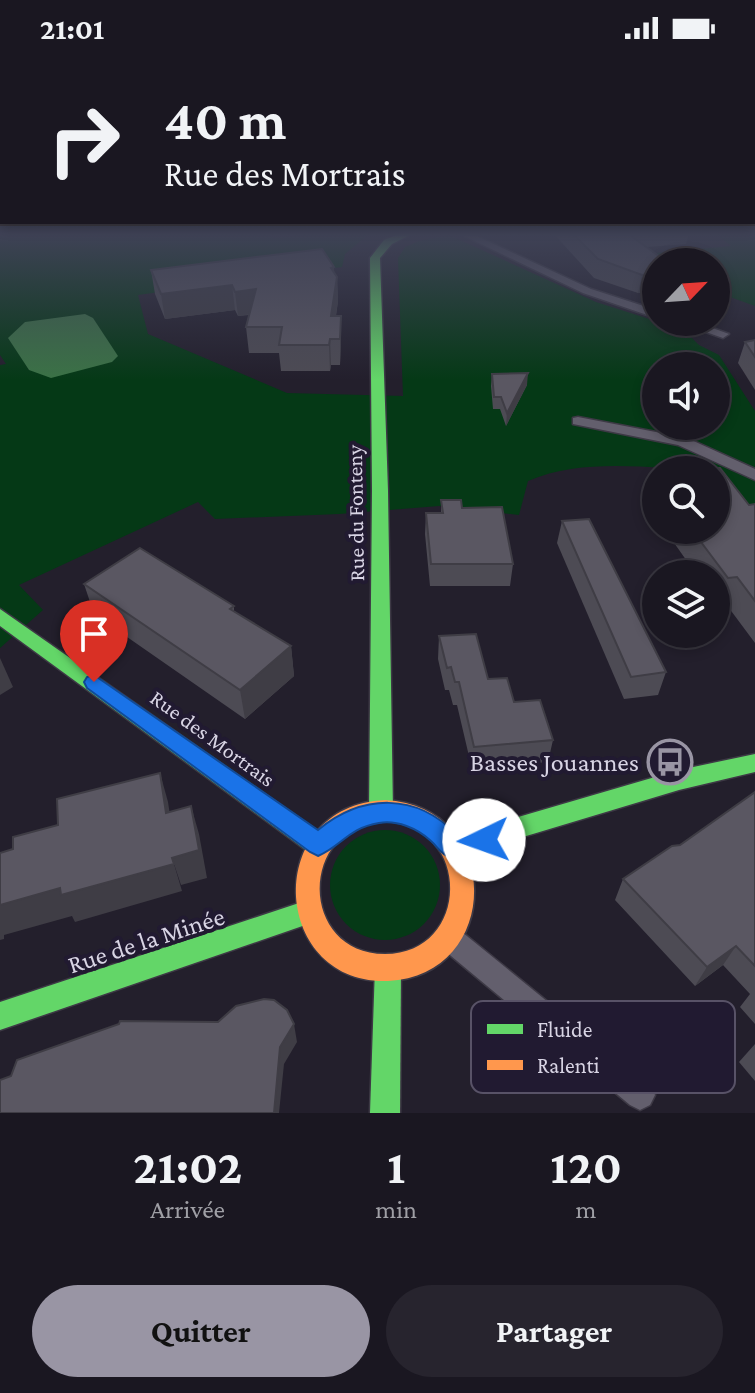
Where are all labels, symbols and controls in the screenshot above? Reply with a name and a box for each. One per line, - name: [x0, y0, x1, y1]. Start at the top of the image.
- text: 21:01: [40, 12, 104, 45]
- icon: right: [32, 88, 136, 192]
- text: 40 m: [164, 89, 286, 151]
- text: Rue des Mortrais: [164, 154, 406, 194]
- north arrow: [642, 248, 730, 336]
- map controls: [642, 248, 730, 648]
- button: sound: [642, 352, 730, 440]
- street label: Rue du Fonteny: [342, 444, 369, 581]
- button: search: [642, 456, 730, 544]
- button: layers: [642, 560, 730, 648]
- pin: [60, 600, 128, 682]
- icon: arrive: [72, 612, 116, 656]
- street label: Rue des Mortrais: [146, 685, 280, 792]
- bus stop icon: Basses Jouannes: [646, 738, 694, 786]
- place label: Basses Jouannes: [470, 748, 639, 777]
- position arrow: [442, 798, 526, 882]
- street label: Rue de la Minée: [64, 901, 228, 979]
- legend: [471, 1001, 735, 1093]
- text: Fluide: [537, 1017, 592, 1042]
- text: Ralenti: [537, 1053, 600, 1078]
- text: 21:02: [133, 1140, 242, 1193]
- text: 1: [387, 1140, 405, 1193]
- text: 120: [550, 1140, 622, 1193]
- text: Arrivée: [150, 1195, 225, 1224]
- text: min: [375, 1195, 417, 1224]
- text: m: [576, 1195, 596, 1224]
- button: Quitter: [32, 1285, 370, 1377]
- button: Partager: [386, 1285, 723, 1377]

